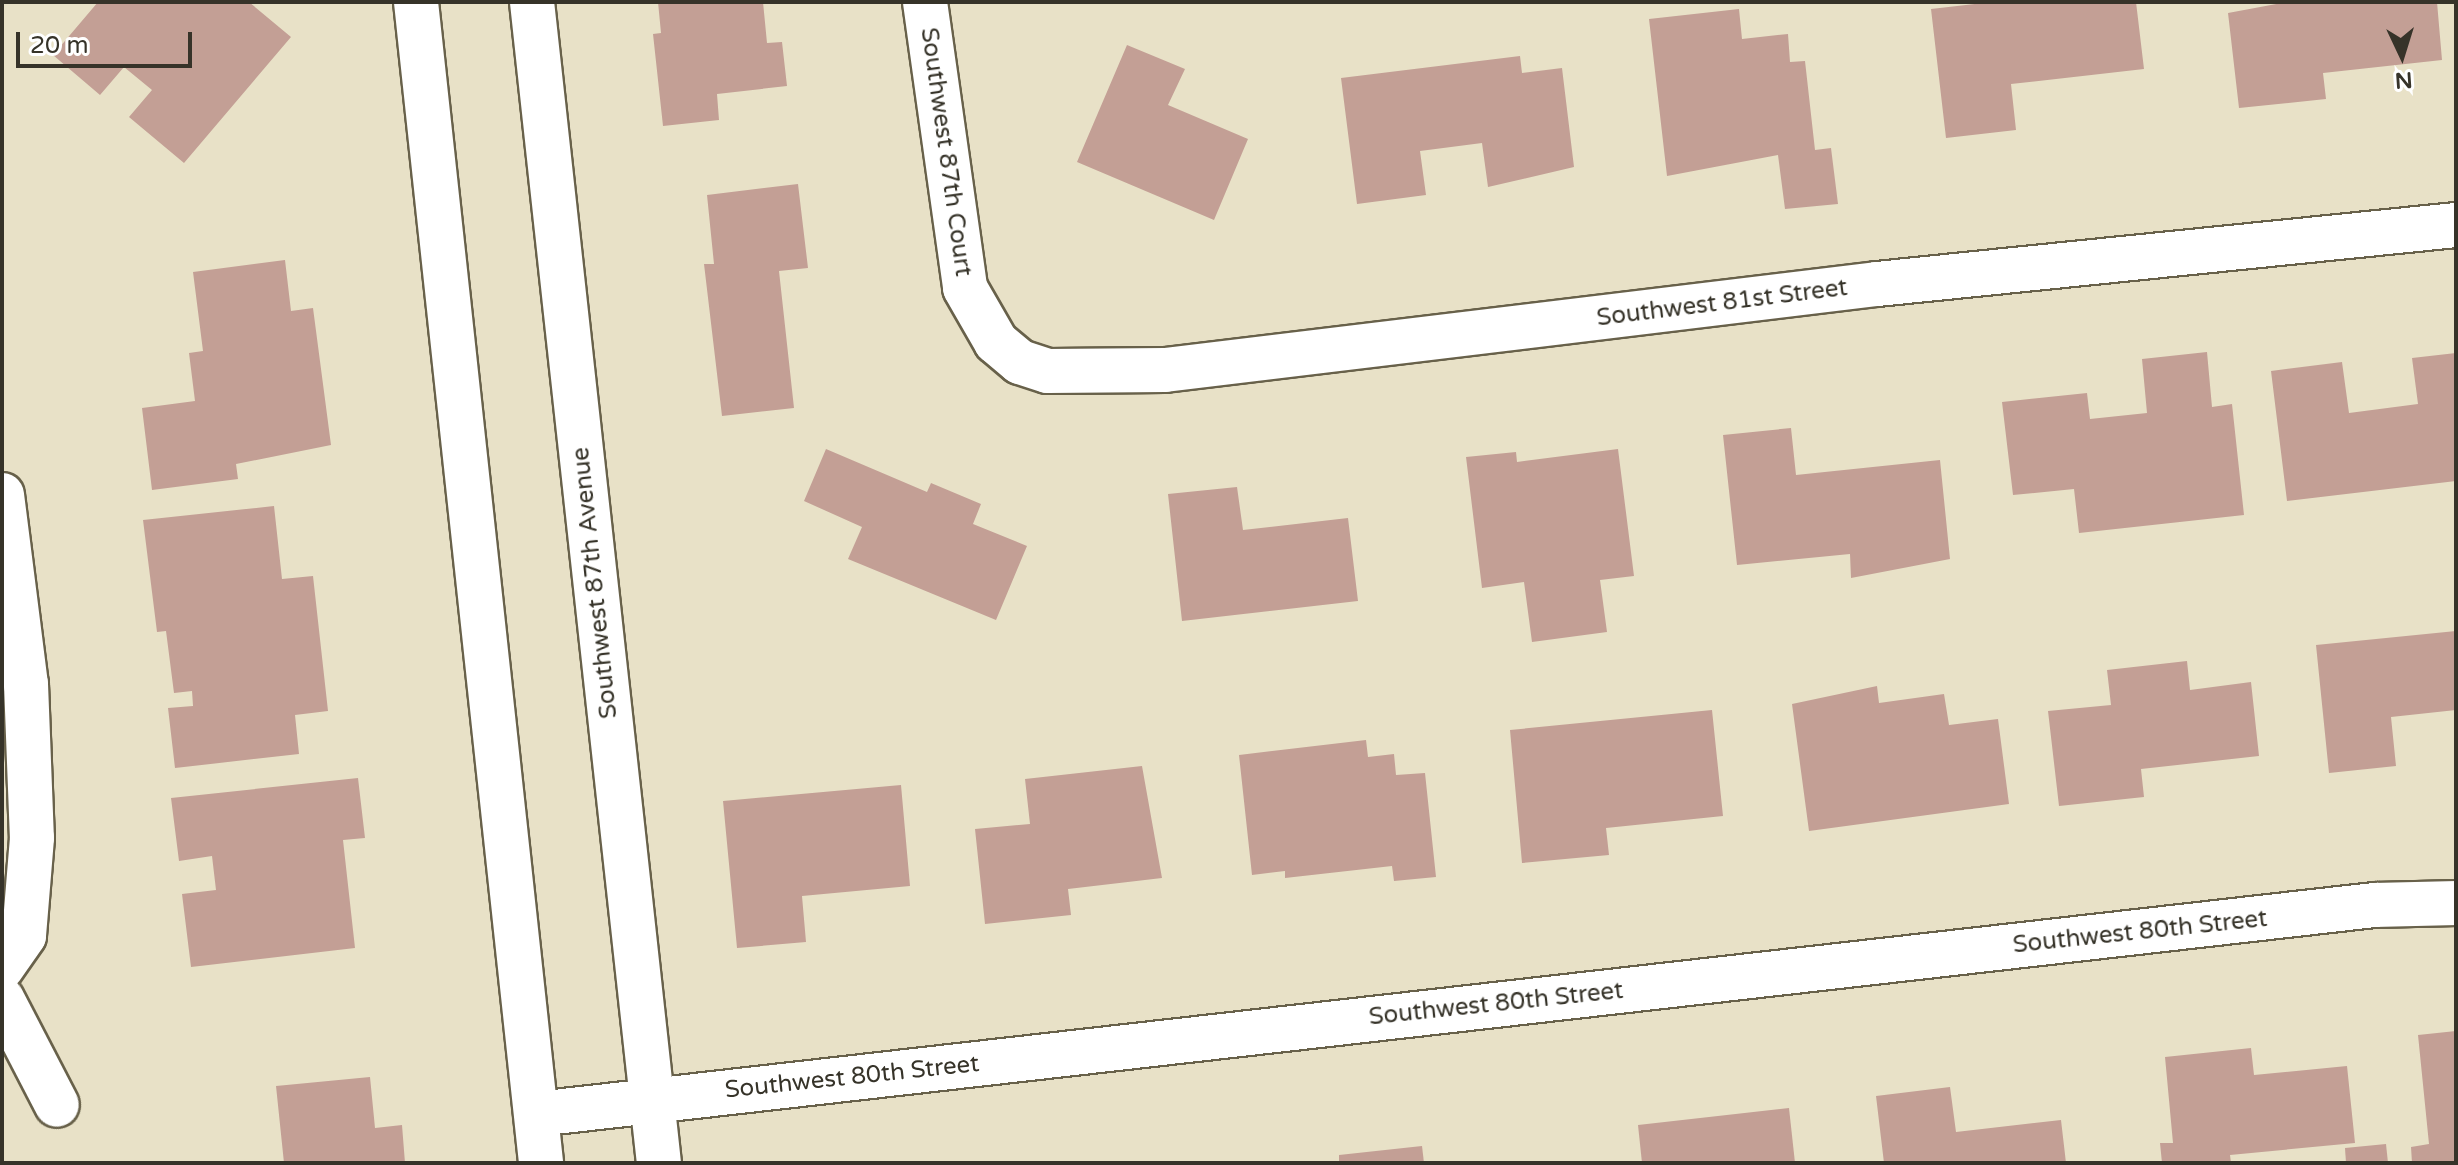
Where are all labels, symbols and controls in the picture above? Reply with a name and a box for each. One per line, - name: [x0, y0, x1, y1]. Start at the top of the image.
- scale bar: [20, 16, 196, 66]
- north arrow: [2362, 16, 2442, 96]
- street label: Southwest 87th Court: [914, 26, 978, 278]
- text: 20 m: [30, 31, 88, 60]
- text: N: [2394, 66, 2413, 94]
- street label: Southwest 81st Street: [1595, 273, 1849, 333]
- street label: Southwest 87th Avenue: [566, 446, 624, 720]
- street label: Southwest 80th Street: [2011, 904, 2269, 960]
- street label: Southwest 80th Street: [1367, 976, 1625, 1032]
- street label: Southwest 80th Street: [723, 1049, 981, 1105]

